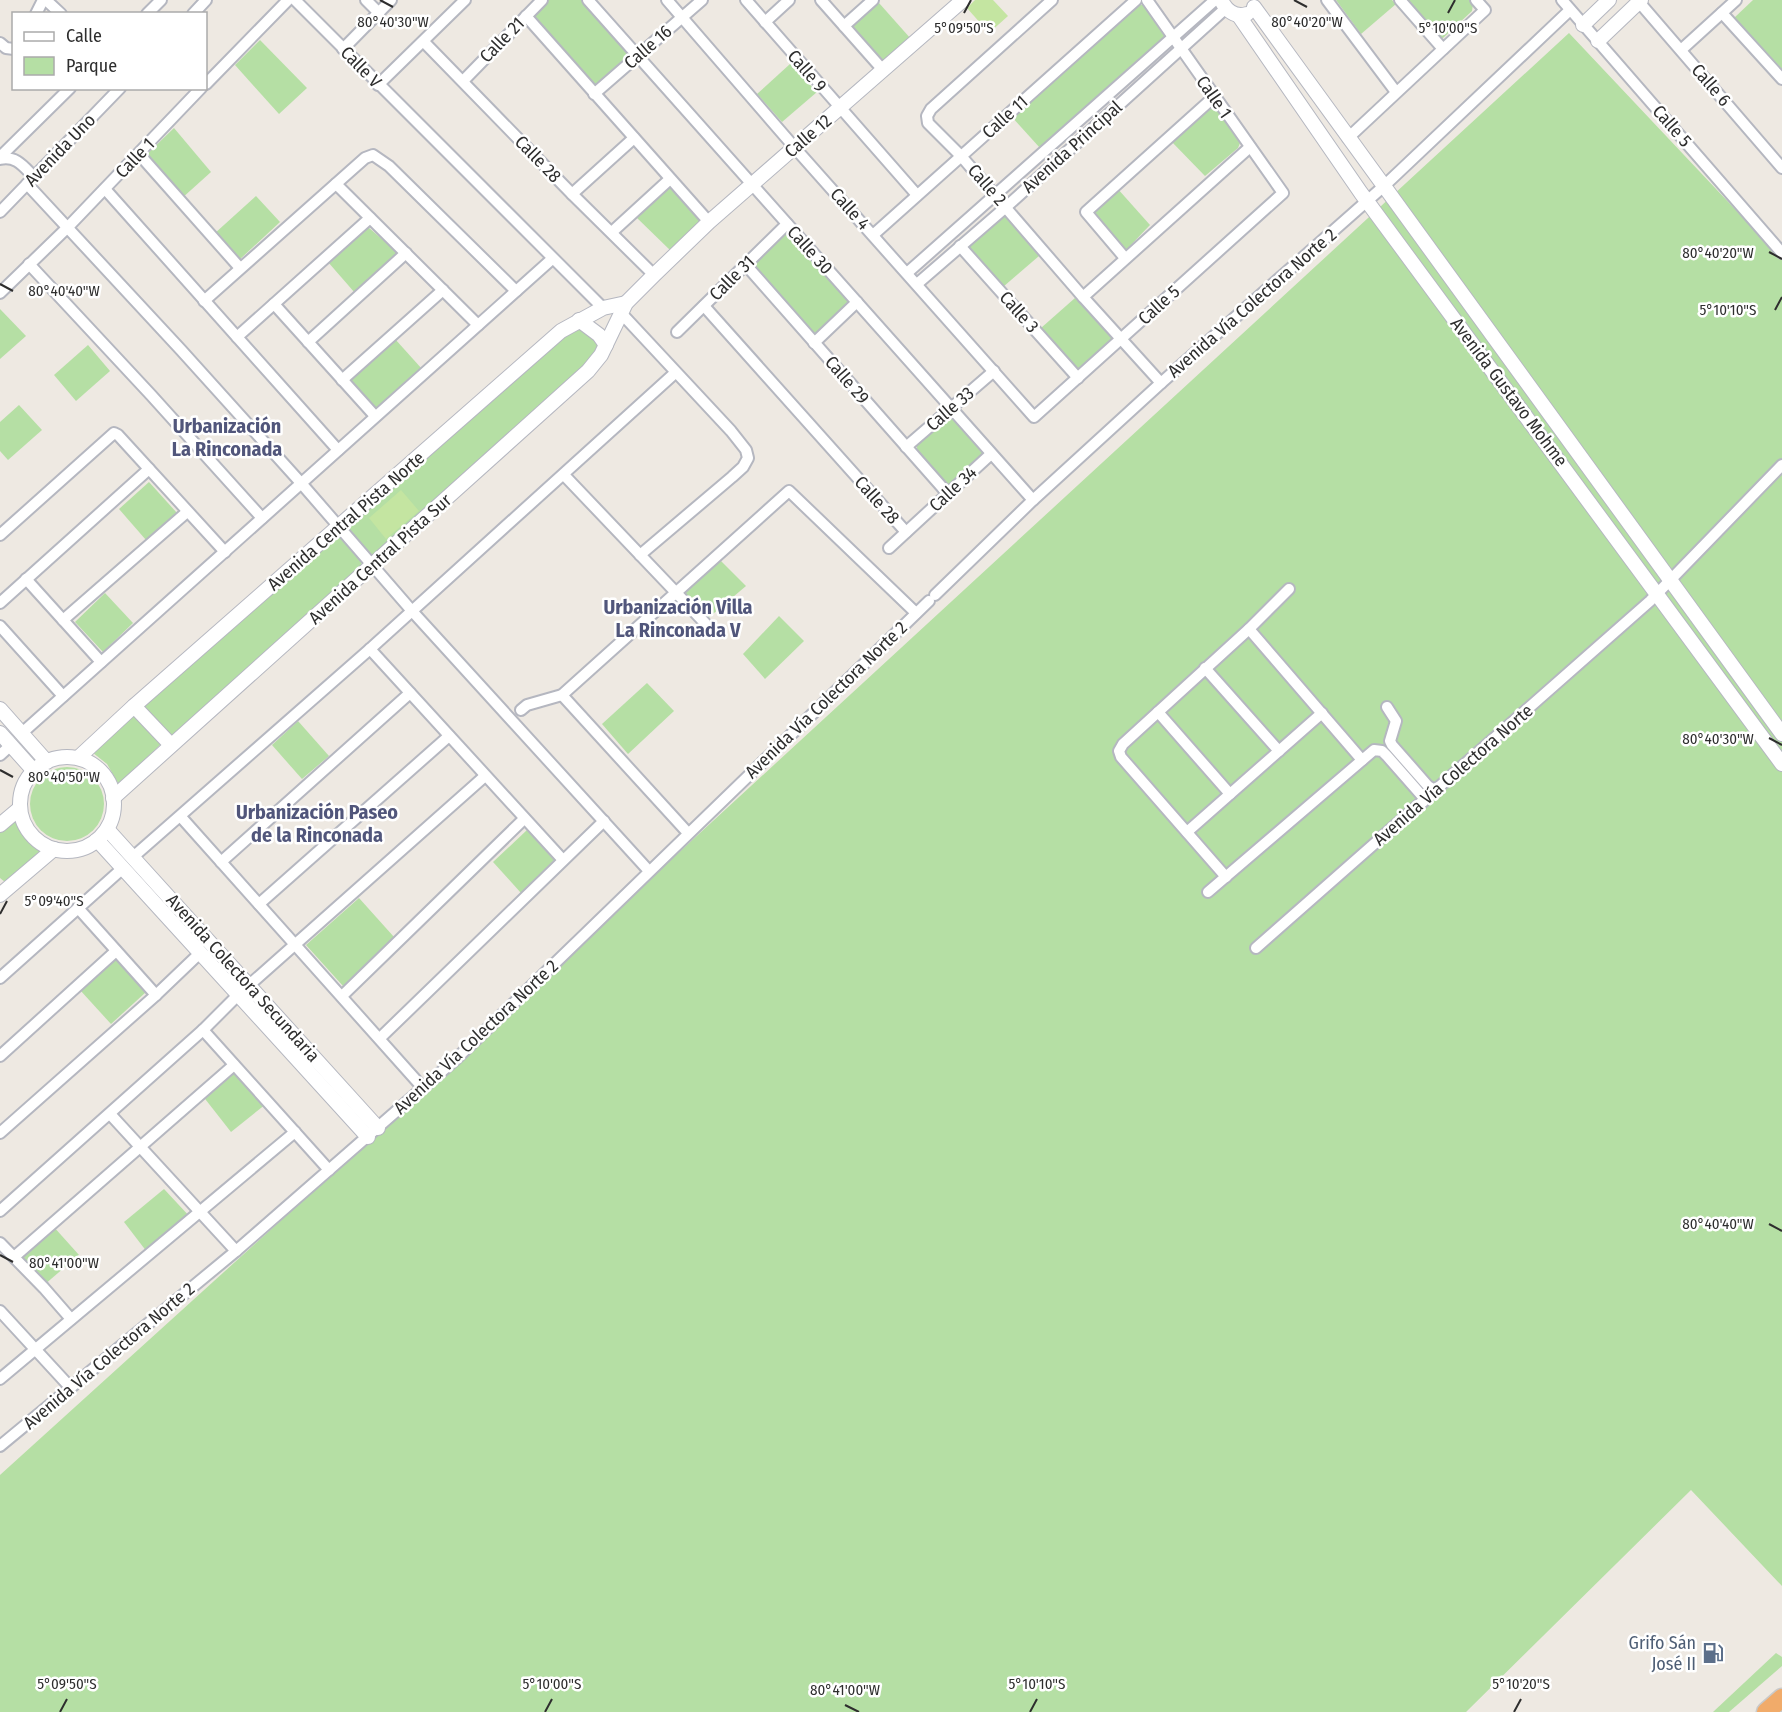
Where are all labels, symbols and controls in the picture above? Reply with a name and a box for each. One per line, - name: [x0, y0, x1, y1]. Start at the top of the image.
- legend: [12, 12, 207, 90]
- text: 80°40'30"W: [357, 13, 429, 31]
- street label: Calle 21: [475, 13, 529, 67]
- text: 80°40'20"W: [1271, 13, 1343, 31]
- text: 5°09'50"S: [934, 19, 994, 37]
- text: 5°10'00"S: [1419, 19, 1477, 37]
- street label: Calle 16: [620, 20, 676, 74]
- text: Calle: [66, 25, 102, 47]
- street label: Calle V: [336, 42, 387, 93]
- street label: Calle 9: [783, 45, 831, 97]
- text: Parque: [66, 55, 117, 77]
- street label: Calle 6: [1687, 59, 1735, 111]
- street label: Calle 1: [1191, 71, 1237, 123]
- street label: Calle 11: [978, 91, 1032, 143]
- street label: Avenida Principal: [1017, 96, 1127, 198]
- street label: Calle 5: [1648, 101, 1696, 151]
- street label: Avenida Uno: [20, 109, 100, 191]
- street label: Calle 12: [780, 110, 836, 162]
- street label: Calle 28: [510, 131, 566, 187]
- street label: Calle 1: [111, 133, 159, 183]
- street label: Calle 2: [963, 160, 1011, 210]
- street label: Calle 4: [825, 183, 875, 235]
- street label: Calle 30: [783, 221, 837, 279]
- street label: Avenida Vía Colectora Norte 2: [1163, 224, 1341, 382]
- text: 80°40'20"W: [1682, 244, 1754, 262]
- street label: Calle 31: [705, 251, 759, 305]
- street label: Calle 5: [1134, 281, 1184, 329]
- text: 80°40'40"W: [28, 282, 100, 300]
- street label: Calle 3: [995, 287, 1043, 337]
- text: 5°10'10"S: [1700, 301, 1756, 319]
- street label: Avenida Gustavo Mohme: [1446, 313, 1572, 471]
- street label: Calle 29: [820, 351, 874, 409]
- street label: Calle 33: [922, 382, 978, 436]
- district label: Urbanización La Rinconada: [172, 414, 282, 461]
- street label: Avenida Central Pista Norte: [263, 447, 429, 595]
- street label: Calle 34: [925, 461, 982, 516]
- street label: Calle 28: [850, 471, 904, 529]
- street label: Avenida Central Pista Sur: [304, 489, 456, 629]
- district label: Urbanización Villa La Rinconada V: [603, 595, 753, 642]
- street label: Avenida Vía Colectora Norte 2: [740, 617, 912, 783]
- street label: Avenida Vía Colectora Norte: [1369, 700, 1537, 850]
- text: 80°40'30"W: [1682, 730, 1754, 748]
- text: 80°40'50"W: [28, 768, 100, 786]
- district label: Urbanización Paseo de la Rinconada: [236, 800, 398, 847]
- street label: Avenida Colectora Secundaria: [162, 889, 324, 1067]
- text: 5°09'40"S: [24, 892, 84, 910]
- street label: Avenida Vía Colectora Norte 2: [389, 955, 563, 1119]
- text: 80°40'40"W: [1682, 1215, 1754, 1233]
- text: 80°41'00"W: [29, 1254, 99, 1272]
- street label: Avenida Vía Colectora Norte 2: [19, 1278, 199, 1434]
- place label: Grifo Sán José II: [1629, 1632, 1696, 1675]
- fuel station icon: Grifo Sán José II: [1701, 1641, 1725, 1665]
- text: 5°09'50"S: [37, 1675, 97, 1693]
- text: 5°10'00"S: [523, 1675, 581, 1693]
- text: 5°10'10"S: [1009, 1675, 1065, 1693]
- text: 5°10'20"S: [1492, 1675, 1550, 1693]
- text: 80°41'00"W: [810, 1681, 880, 1699]

